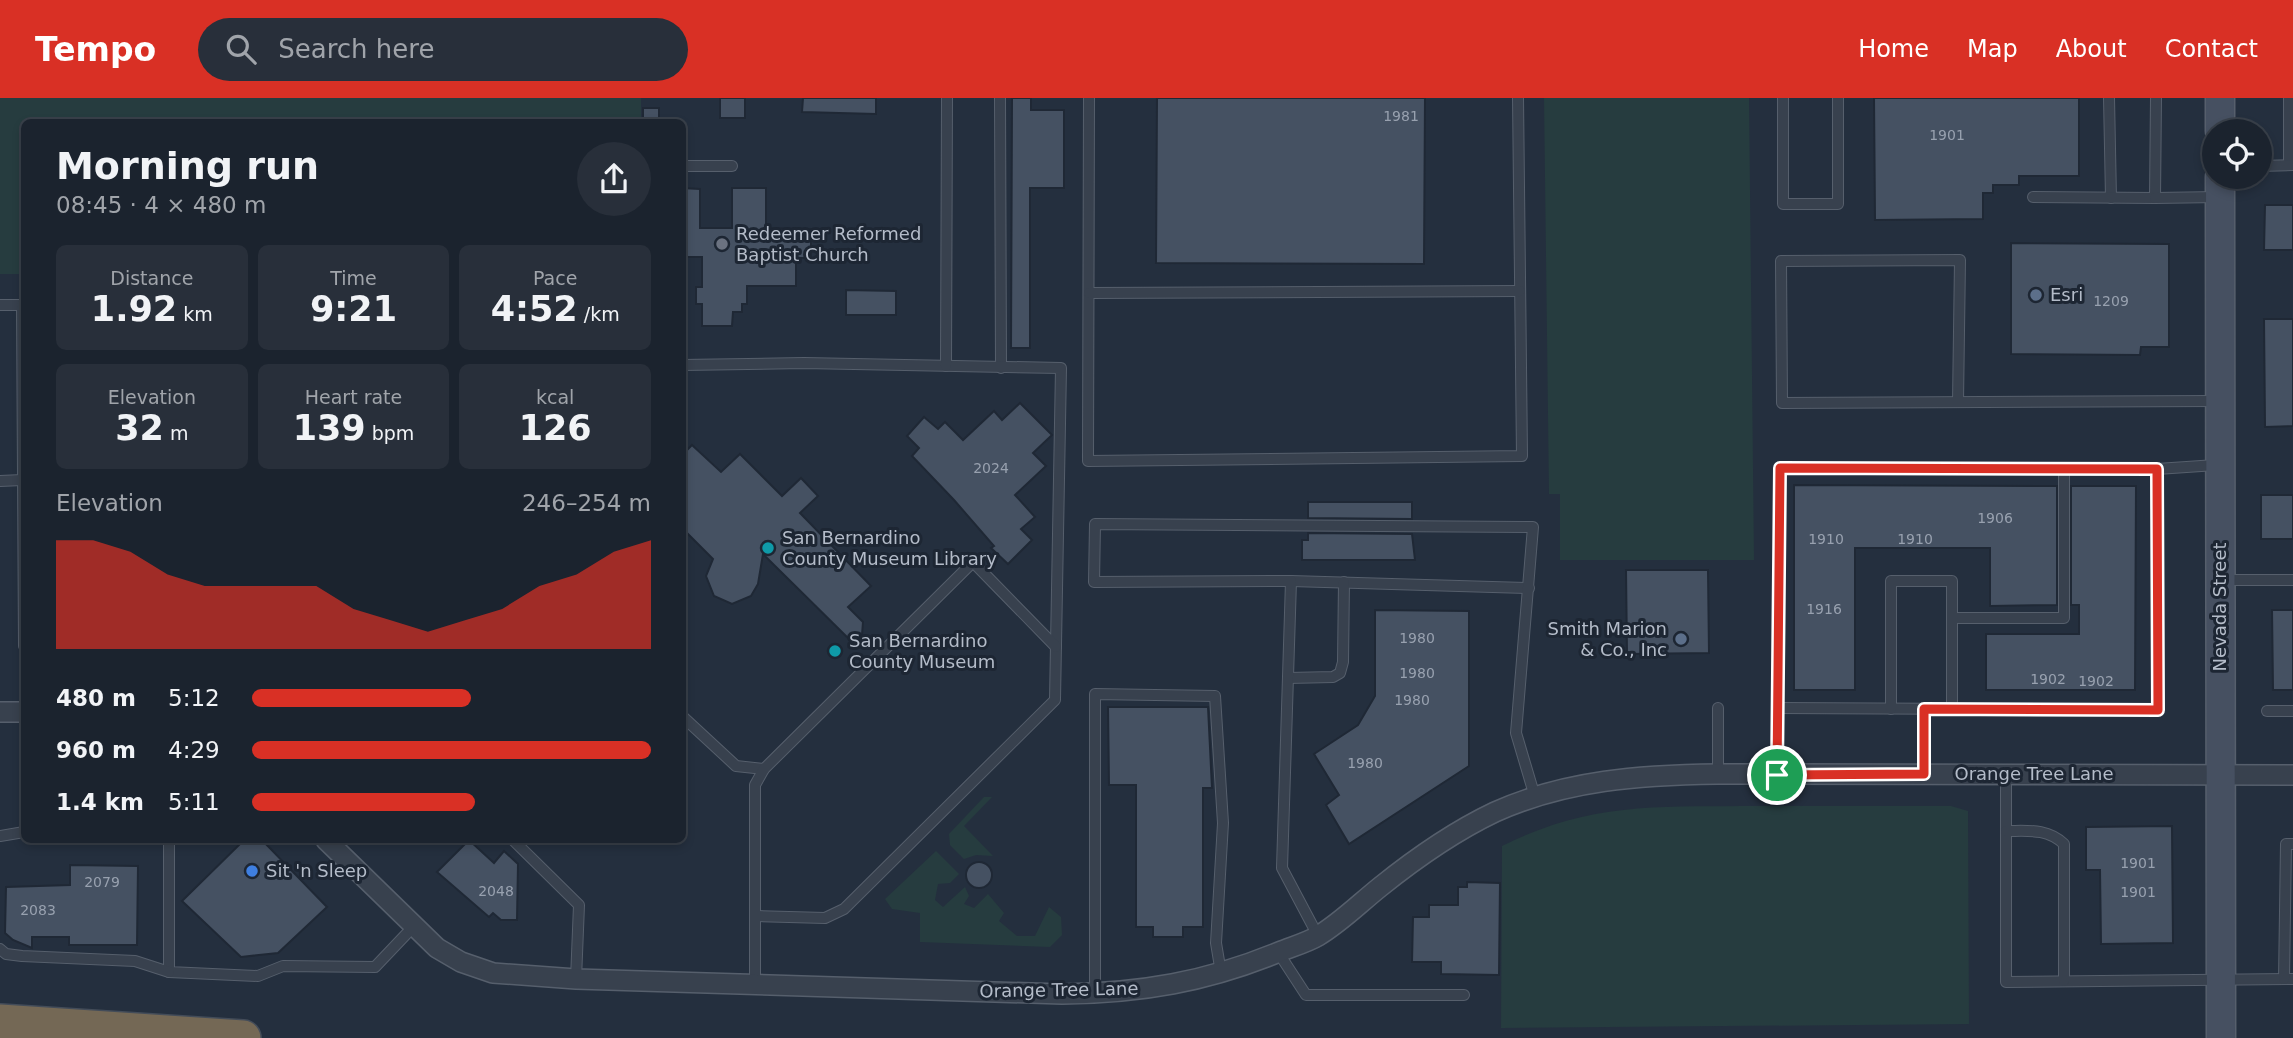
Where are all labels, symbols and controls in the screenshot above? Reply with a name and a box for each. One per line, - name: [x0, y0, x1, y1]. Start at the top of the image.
- search box: [198, 18, 688, 81]
- text: Tempo: [35, 30, 156, 69]
- icon: search: [222, 30, 260, 68]
- text: Search here: [278, 34, 434, 64]
- text: Home: [1858, 35, 1929, 63]
- text: Map: [1967, 35, 2018, 63]
- text: About: [2056, 35, 2127, 63]
- text: Contact: [2165, 35, 2258, 63]
- house number: 1981: [1383, 108, 1419, 124]
- map controls: [2202, 119, 2272, 189]
- button: locate: [2202, 119, 2272, 189]
- house number: 1901: [1929, 127, 1965, 143]
- button: share: [577, 142, 651, 216]
- text: Morning run: [56, 144, 319, 188]
- text: 08:45 · 4 × 480 m: [56, 192, 266, 218]
- place label: Redeemer Reformed Baptist Church: [736, 223, 921, 265]
- marker: Redeemer Reformed Baptist Church: [714, 236, 730, 252]
- text: Distance: [110, 267, 193, 289]
- text: Time: [330, 267, 377, 289]
- text: Pace: [533, 267, 577, 289]
- place label: Esri: [2050, 284, 2083, 305]
- marker: Esri: [2028, 287, 2044, 303]
- text: 1.92: [91, 289, 177, 329]
- text: 9:21: [310, 289, 397, 329]
- text: 4:52: [491, 289, 578, 329]
- house number: 1209: [2093, 293, 2129, 309]
- text: km: [177, 303, 213, 325]
- text: /km: [578, 303, 620, 325]
- text: Elevation: [108, 386, 196, 408]
- text: Heart rate: [305, 386, 402, 408]
- text: kcal: [536, 386, 574, 408]
- text: 32: [115, 408, 164, 448]
- text: 139: [293, 408, 366, 448]
- text: 126: [519, 408, 592, 448]
- text: m: [164, 422, 188, 444]
- text: bpm: [366, 422, 414, 444]
- house number: 2024: [973, 460, 1009, 476]
- text: Elevation: [56, 490, 163, 516]
- text: 246–254 m: [522, 490, 651, 516]
- house number: 1906: [1977, 510, 2013, 526]
- place label: San Bernardino County Museum Library: [782, 527, 997, 569]
- house number: 1910: [1808, 531, 1844, 547]
- house number: 1910: [1897, 531, 1933, 547]
- marker: San Bernardino County Museum Library: [760, 540, 776, 556]
- street label: Nevada Street: [2209, 542, 2230, 672]
- house number: 1916: [1806, 601, 1842, 617]
- place label: Smith Marion & Co., Inc: [1547, 618, 1667, 660]
- place label: San Bernardino County Museum: [849, 630, 995, 672]
- house number: 1980: [1399, 630, 1435, 646]
- marker: Smith Marion & Co., Inc: [1673, 631, 1689, 647]
- marker: San Bernardino County Museum: [827, 643, 843, 659]
- house number: 1980: [1399, 665, 1435, 681]
- house number: 1902: [2030, 671, 2066, 687]
- house number: 1902: [2078, 673, 2114, 689]
- text: 480 m: [56, 685, 136, 711]
- text: 5:12: [168, 685, 220, 711]
- house number: 1980: [1394, 692, 1430, 708]
- text: 960 m: [56, 737, 136, 763]
- text: 4:29: [168, 737, 220, 763]
- pin: [1747, 745, 1807, 805]
- house number: 1980: [1347, 755, 1383, 771]
- icon: arrive: [1758, 756, 1796, 794]
- street label: Orange Tree Lane: [1955, 763, 2114, 784]
- text: 1.4 km: [56, 789, 144, 815]
- text: 5:11: [168, 789, 220, 815]
- house number: 1901: [2120, 855, 2156, 871]
- place label: Sit 'n Sleep: [266, 860, 367, 881]
- marker: Sit 'n Sleep: [244, 863, 260, 879]
- house number: 2079: [84, 874, 120, 890]
- house number: 2048: [478, 883, 514, 899]
- house number: 1901: [2120, 884, 2156, 900]
- house number: 2083: [20, 902, 56, 918]
- street label: Orange Tree Lane: [979, 978, 1139, 1001]

